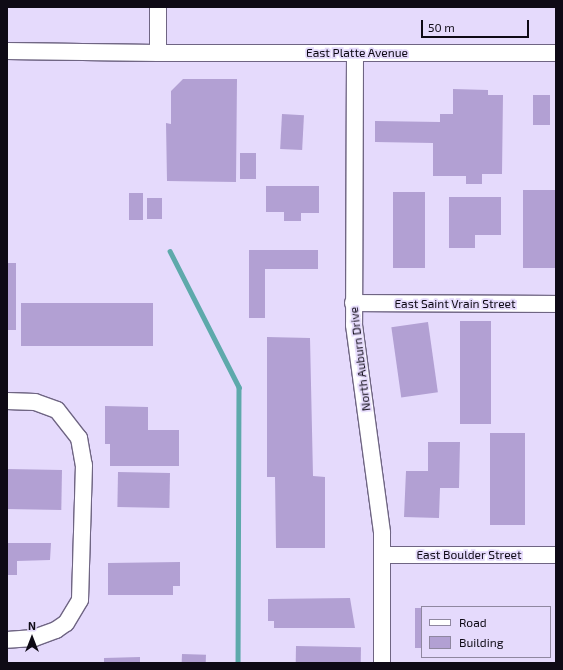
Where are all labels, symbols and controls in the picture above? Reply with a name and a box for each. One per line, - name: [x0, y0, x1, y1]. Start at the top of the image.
- scale bar: [423, 12, 531, 38]
- text: 50 m: [428, 20, 455, 34]
- street label: East Platte Avenue: [306, 46, 408, 60]
- street label: East Saint Vrain Street: [394, 297, 516, 311]
- street label: North Auburn Drive: [346, 306, 374, 412]
- street label: East Boulder Street: [416, 548, 522, 562]
- legend: [421, 606, 551, 658]
- text: Road: [459, 615, 487, 629]
- north arrow: [12, 618, 52, 658]
- text: N: [28, 619, 36, 632]
- text: Building: [459, 635, 503, 649]

